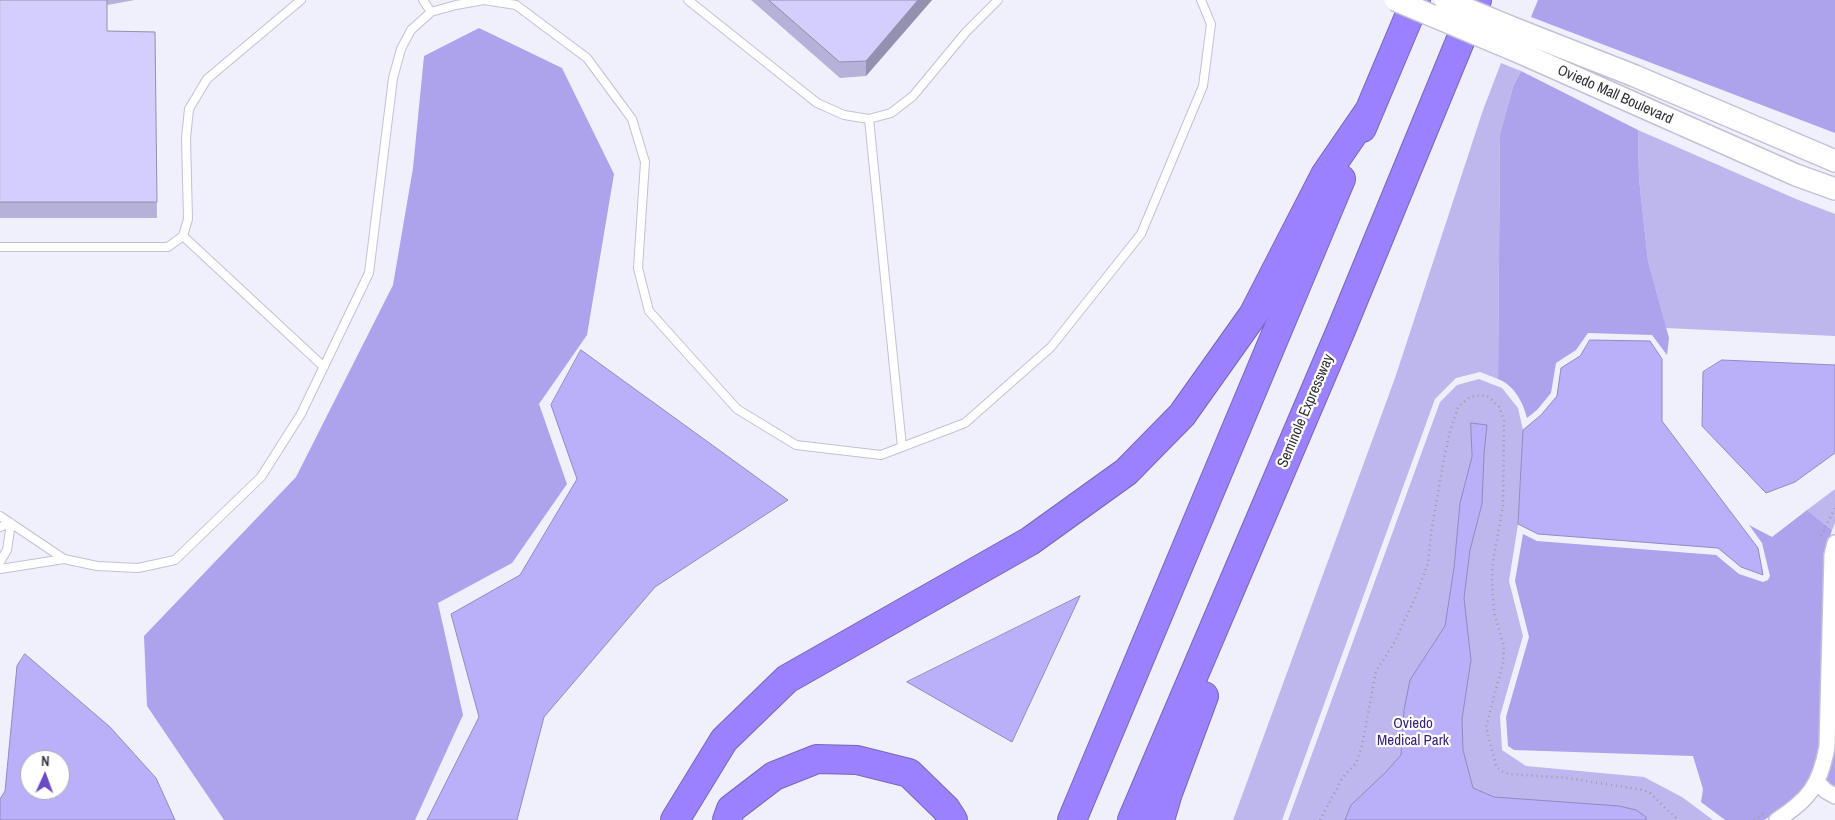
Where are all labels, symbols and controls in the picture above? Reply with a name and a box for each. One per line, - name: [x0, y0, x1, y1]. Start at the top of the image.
- street label: Oviedo Mall Boulevard: [1555, 61, 1675, 129]
- street label: Seminole Expressway: [1274, 351, 1338, 471]
- park label: Oviedo Medical Park: [1377, 715, 1449, 750]
- north arrow: [20, 750, 70, 800]
- text: N: [41, 752, 50, 770]

